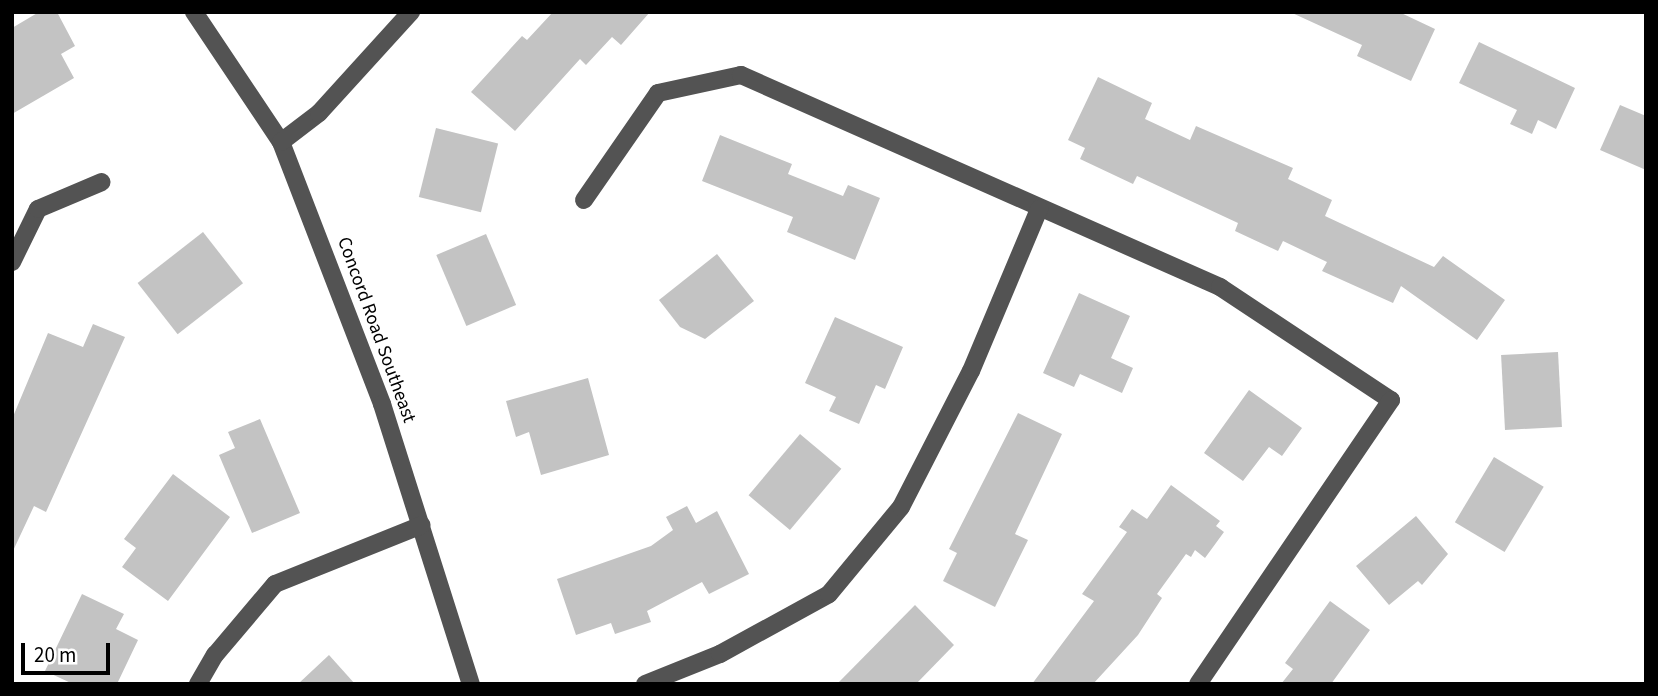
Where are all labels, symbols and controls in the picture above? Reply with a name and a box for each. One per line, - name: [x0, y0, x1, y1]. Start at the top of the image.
- street label: Concord Road Southeast: [332, 234, 420, 426]
- scale bar: [24, 630, 114, 674]
- text: 20 m: [34, 640, 76, 670]

